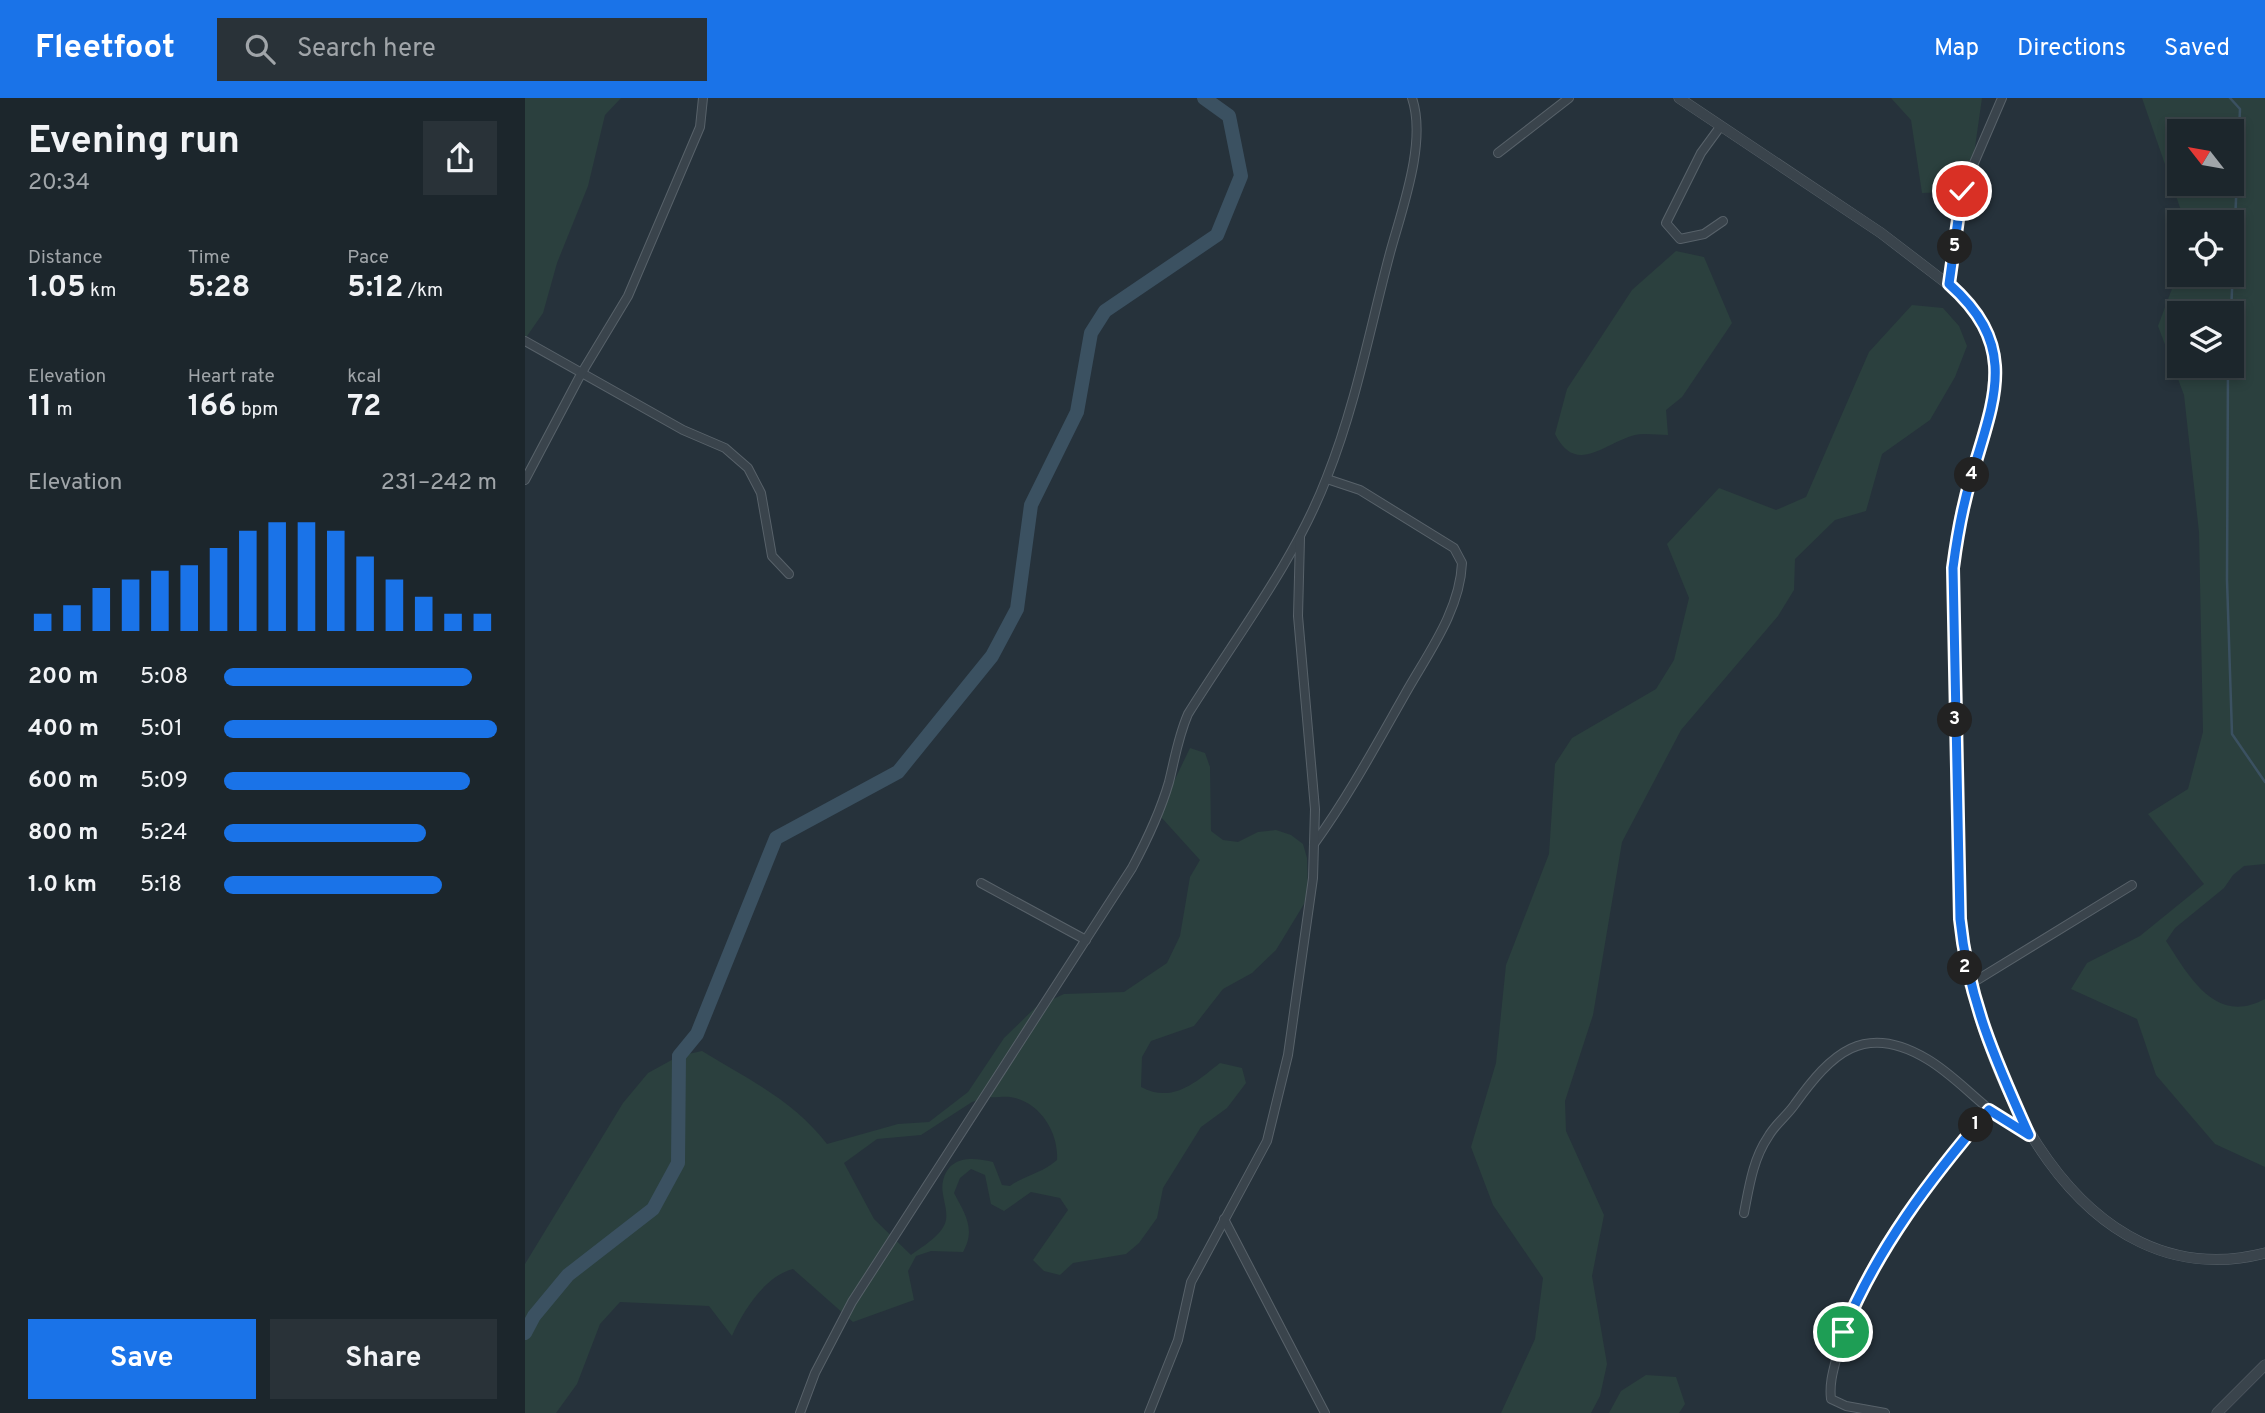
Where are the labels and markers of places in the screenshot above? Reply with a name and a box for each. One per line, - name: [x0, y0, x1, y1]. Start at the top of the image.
- pin: [1932, 161, 1992, 221]
- pin: 5: [1937, 230, 1973, 264]
- pin: 4: [1955, 458, 1989, 492]
- pin: 3: [1937, 702, 1973, 738]
- pin: 2: [1947, 950, 1983, 986]
- pin: 1: [1959, 1108, 1993, 1142]
- pin: [1813, 1302, 1873, 1362]

